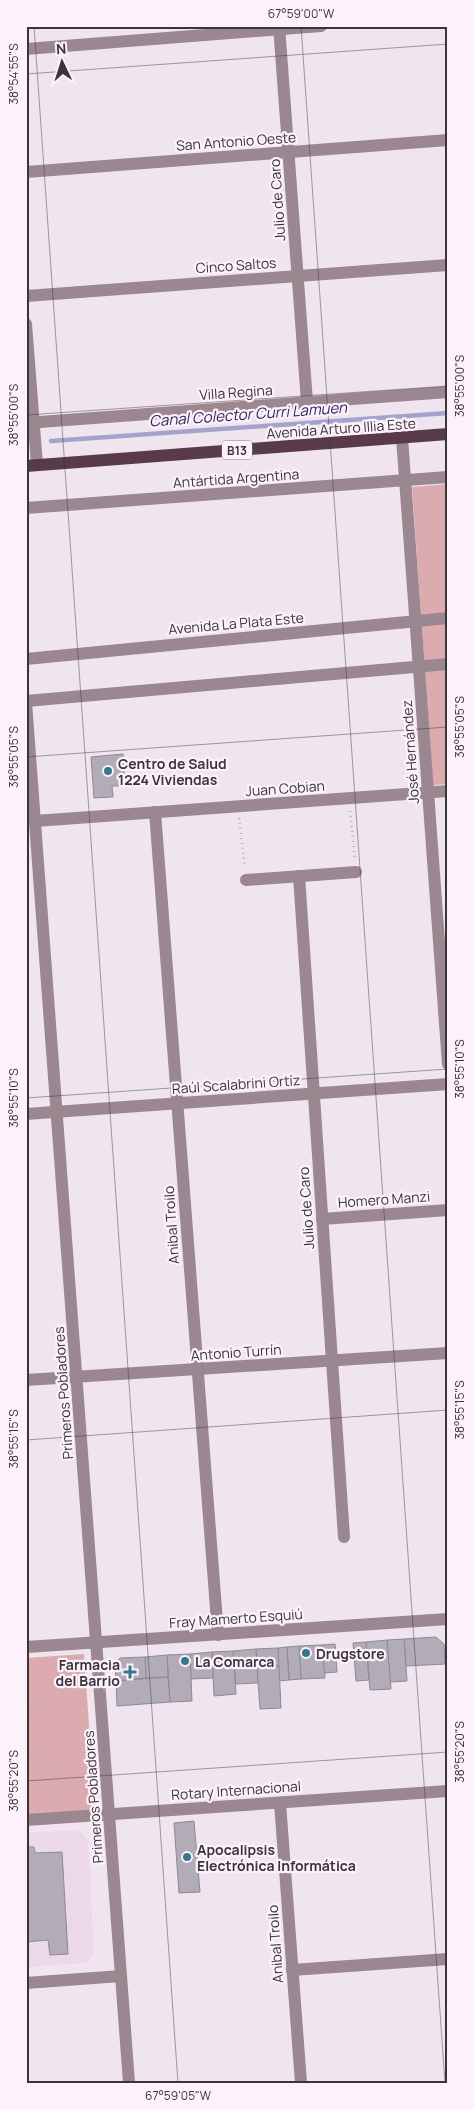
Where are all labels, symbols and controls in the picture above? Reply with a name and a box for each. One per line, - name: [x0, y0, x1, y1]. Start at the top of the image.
- text: 67°59'00"W: [268, 5, 335, 22]
- north arrow: [38, 38, 88, 88]
- text: N: [55, 39, 67, 58]
- text: 38°54'55"S: [5, 43, 22, 105]
- street label: San Antonio Oeste: [175, 127, 297, 155]
- street label: Julio de Caro: [265, 158, 289, 242]
- street label: Cinco Saltos: [195, 253, 277, 277]
- text: 38°55'00"S: [451, 355, 468, 417]
- street label: Villa Regina: [199, 380, 273, 404]
- text: 38°55'00"S: [5, 384, 22, 446]
- water label: Canal Colector Curri Lamuen: [149, 397, 349, 431]
- street label: Avenida Arturo Illia Este: [266, 413, 416, 443]
- road number: B13: [222, 440, 252, 460]
- street label: Antártida Argentina: [172, 464, 300, 492]
- street label: Avenida La Plata Este: [168, 608, 304, 638]
- text: 38°55'05"S: [451, 696, 468, 758]
- street label: José Hernández: [397, 699, 423, 805]
- text: 38°55'05"S: [5, 726, 22, 788]
- place label: Centro de Salud 1224 Viviendas: [118, 754, 227, 789]
- marker: Centro de Salud 1224 Viviendas: [102, 765, 114, 777]
- street label: Juan Cobian: [245, 776, 325, 800]
- text: 38°55'10"S: [451, 1039, 468, 1099]
- text: 38°55'10"S: [5, 1068, 22, 1128]
- street label: Raúl Scalabrini Ortíz: [171, 1070, 301, 1098]
- street label: Julio de Caro: [294, 1166, 318, 1250]
- street label: Anibal Troilo: [159, 1185, 183, 1265]
- street label: Homero Manzi: [337, 1186, 431, 1212]
- street label: Primeros Pobladores: [49, 1326, 77, 1460]
- street label: Antonio Turrín: [190, 1339, 282, 1365]
- text: 38°55'15"S: [451, 1380, 468, 1440]
- text: 38°55'15"S: [5, 1409, 22, 1469]
- street label: Fray Mamerto Esquiú: [169, 1604, 303, 1632]
- place label: Drugstore: [316, 1644, 385, 1663]
- marker: Drugstore: [300, 1647, 312, 1659]
- place label: La Comarca: [195, 1652, 274, 1671]
- place label: Farmacia del Barrio: [56, 1655, 120, 1690]
- marker: La Comarca: [179, 1655, 191, 1667]
- marker: Farmacia del Barrio: [124, 1666, 136, 1678]
- text: 38°55'20"S: [451, 1721, 468, 1783]
- street label: Primeros Pobladores: [79, 1730, 107, 1864]
- text: 38°55'20"S: [5, 1750, 22, 1812]
- street label: Rotary Internacional: [170, 1776, 302, 1804]
- place label: Apocalipsis Electrónica Informática: [197, 1840, 356, 1875]
- marker: Apocalipsis Electrónica Informática: [181, 1851, 193, 1863]
- street label: Anibal Troilo: [263, 1904, 287, 1984]
- text: 67°59'05"W: [145, 2087, 212, 2104]

